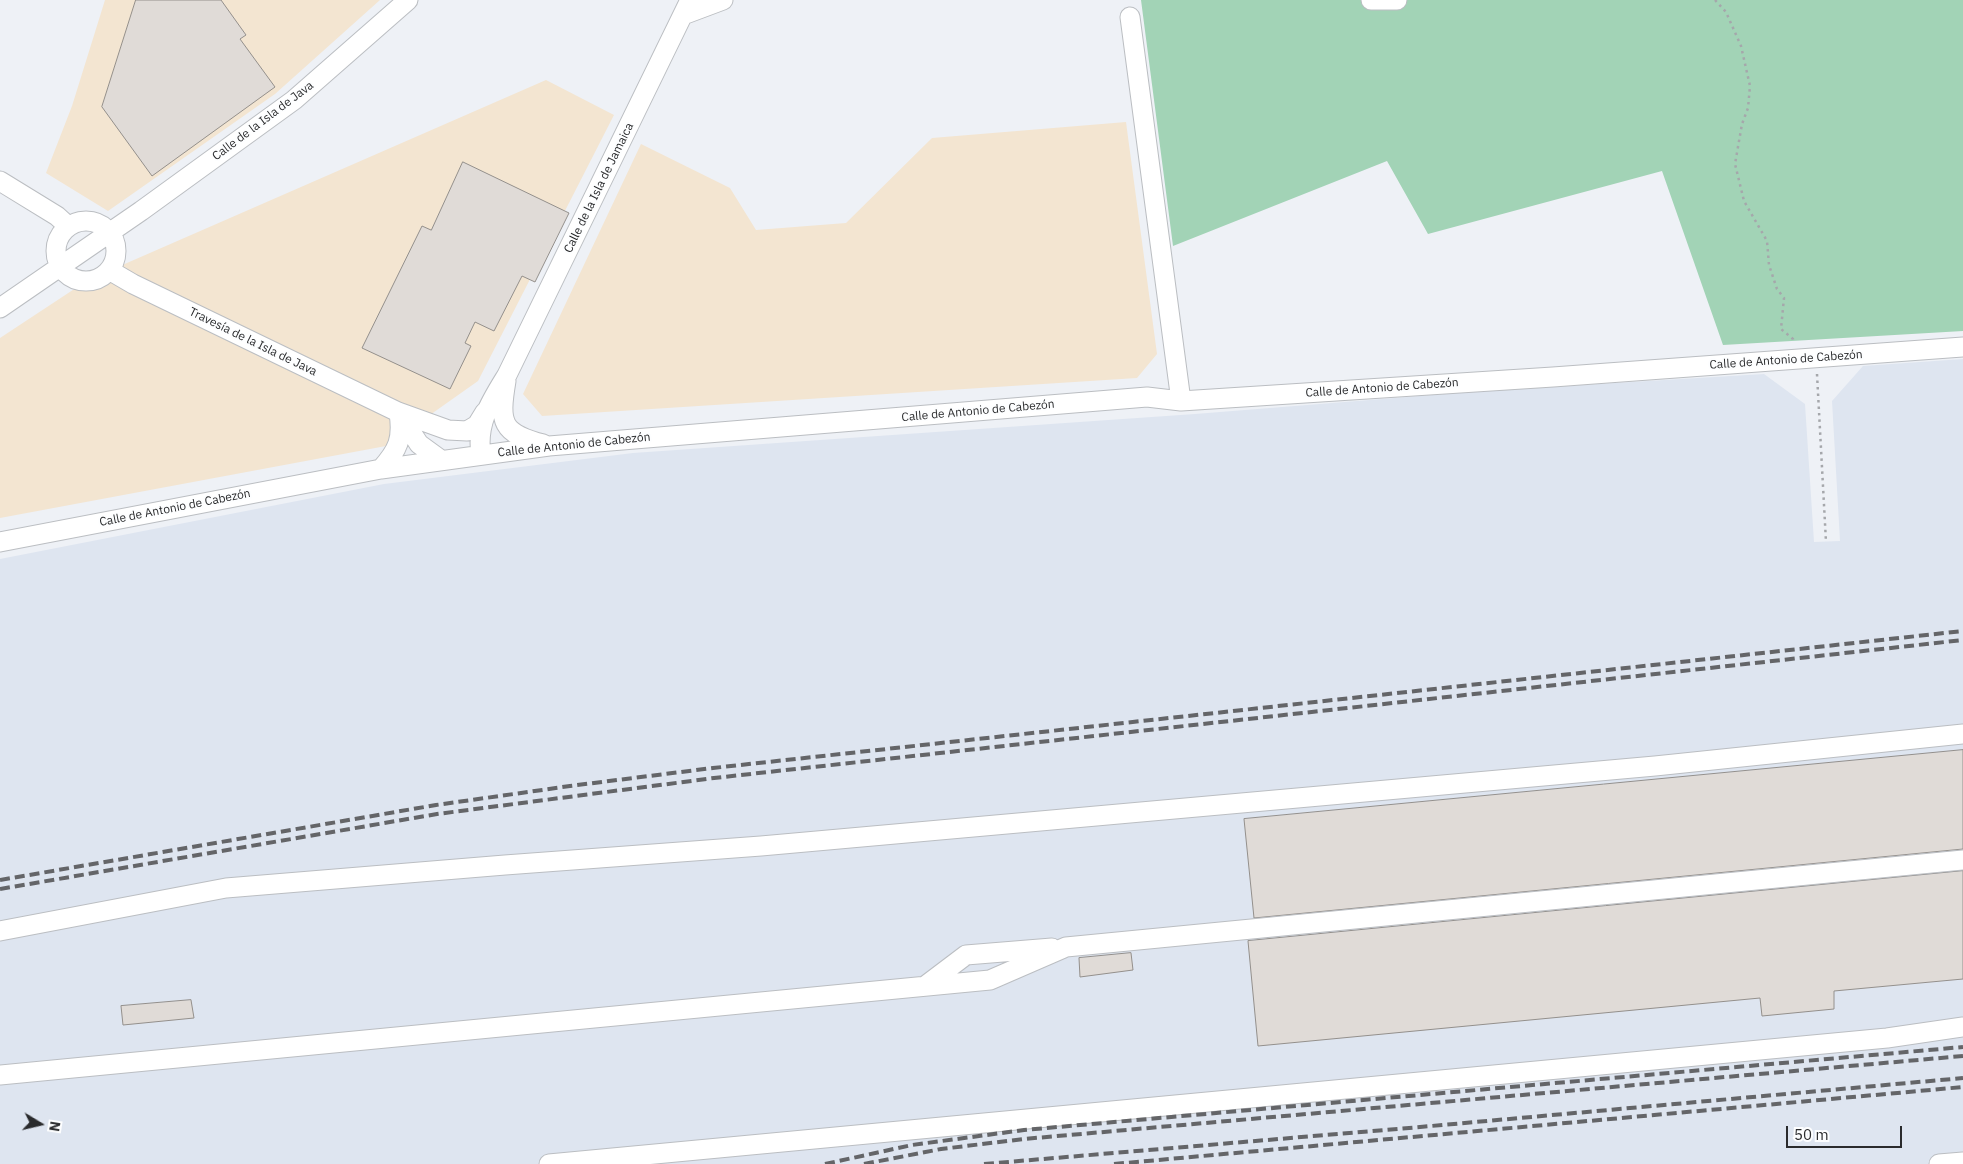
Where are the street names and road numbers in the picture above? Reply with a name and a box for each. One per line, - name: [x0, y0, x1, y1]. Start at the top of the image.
- street label: Calle de la Isla de Java: [210, 78, 316, 164]
- street label: Calle de la Isla de Jamaica: [561, 121, 637, 255]
- street label: Travesía de la Isla de Java: [187, 305, 319, 379]
- street label: Calle de Antonio de Cabezón: [1709, 347, 1863, 373]
- street label: Calle de Antonio de Cabezón: [1305, 375, 1459, 401]
- street label: Calle de Antonio de Cabezón: [901, 397, 1055, 425]
- street label: Calle de Antonio de Cabezón: [497, 430, 651, 460]
- street label: Calle de Antonio de Cabezón: [98, 486, 252, 530]

